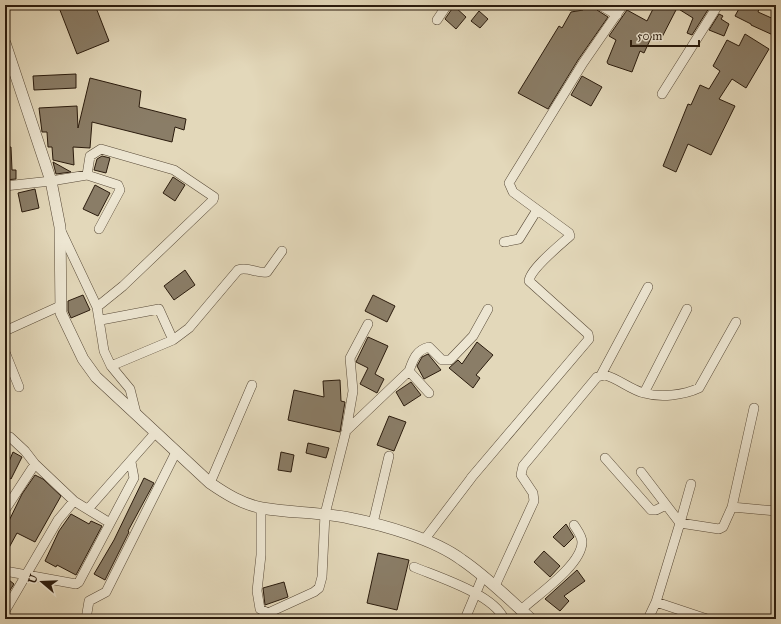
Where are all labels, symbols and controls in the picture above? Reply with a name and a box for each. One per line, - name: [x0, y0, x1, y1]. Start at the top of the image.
- scale bar: [631, 22, 699, 48]
- text: 50 m: [637, 29, 662, 43]
- north arrow: [22, 562, 62, 602]
- text: U: [25, 572, 41, 585]

